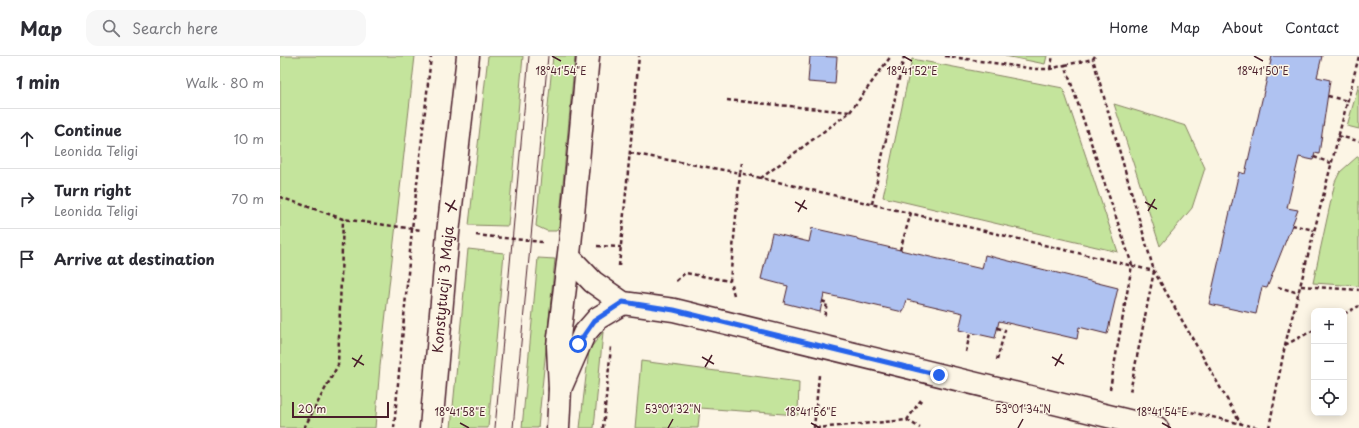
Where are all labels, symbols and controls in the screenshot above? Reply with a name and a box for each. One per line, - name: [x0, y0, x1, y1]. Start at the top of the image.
- search box: [86, 10, 366, 46]
- text: Map: [20, 14, 62, 42]
- text: Search here: [132, 16, 218, 39]
- icon: search: [100, 17, 122, 39]
- text: Home: [1109, 17, 1148, 38]
- text: Map: [1170, 17, 1200, 38]
- text: About: [1222, 17, 1263, 38]
- text: Contact: [1285, 17, 1339, 38]
- text: 18°41'54"E: [536, 63, 587, 78]
- text: 18°41'52"E: [886, 63, 938, 78]
- text: 18°41'50"E: [1237, 63, 1289, 78]
- text: 1 min: [16, 69, 60, 95]
- text: Walk · 80 m: [186, 73, 264, 92]
- text: Continue: [54, 118, 122, 141]
- icon: ahead: [16, 128, 38, 150]
- text: 10 m: [234, 129, 264, 148]
- text: Leonida Teligi: [54, 141, 138, 160]
- text: Turn right: [54, 178, 131, 201]
- icon: right: [16, 188, 38, 210]
- text: 70 m: [231, 189, 264, 208]
- text: Leonida Teligi: [54, 201, 138, 220]
- street label: Konstytucji 3 Maja: [427, 225, 459, 354]
- text: Arrive at destination: [54, 247, 215, 270]
- icon: arrive: [16, 248, 38, 270]
- map controls: [1311, 308, 1347, 416]
- button: +: [1311, 308, 1347, 344]
- route start: [569, 335, 587, 353]
- button: −: [1311, 344, 1347, 380]
- route end: [930, 366, 948, 384]
- button: locate: [1311, 380, 1347, 416]
- scale bar: [292, 400, 389, 419]
- text: 20 m: [298, 400, 326, 417]
- text: 53°01'32"N: [645, 401, 701, 416]
- text: 53°01'34"N: [995, 401, 1051, 416]
- text: 18°41'58"E: [435, 404, 485, 419]
- text: 18°41'56"E: [785, 404, 837, 419]
- text: 18°41'54"E: [1137, 404, 1188, 419]

